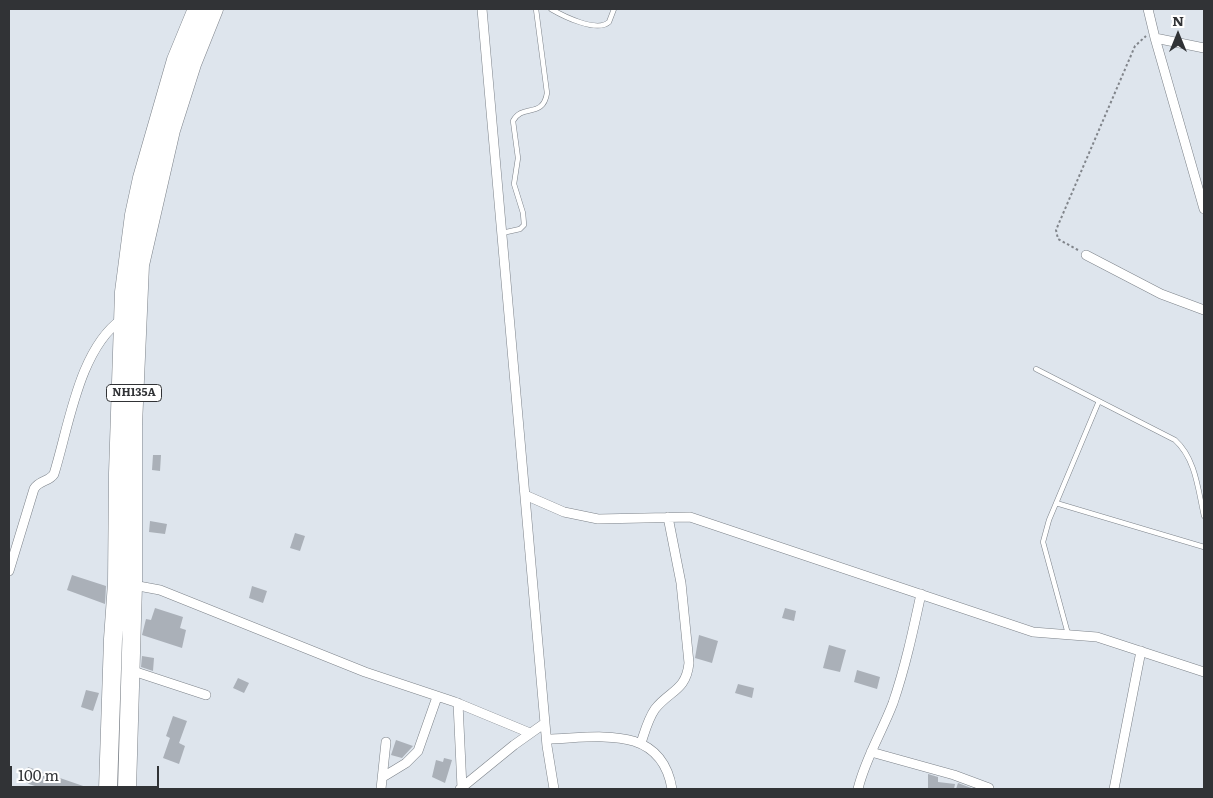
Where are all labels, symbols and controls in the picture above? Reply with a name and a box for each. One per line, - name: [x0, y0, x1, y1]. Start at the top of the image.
- north arrow: [1153, 10, 1203, 60]
- text: N: [1172, 10, 1184, 30]
- road number: NH135A: [106, 384, 162, 402]
- scale bar: [12, 756, 161, 788]
- text: 100 m: [18, 763, 59, 786]

